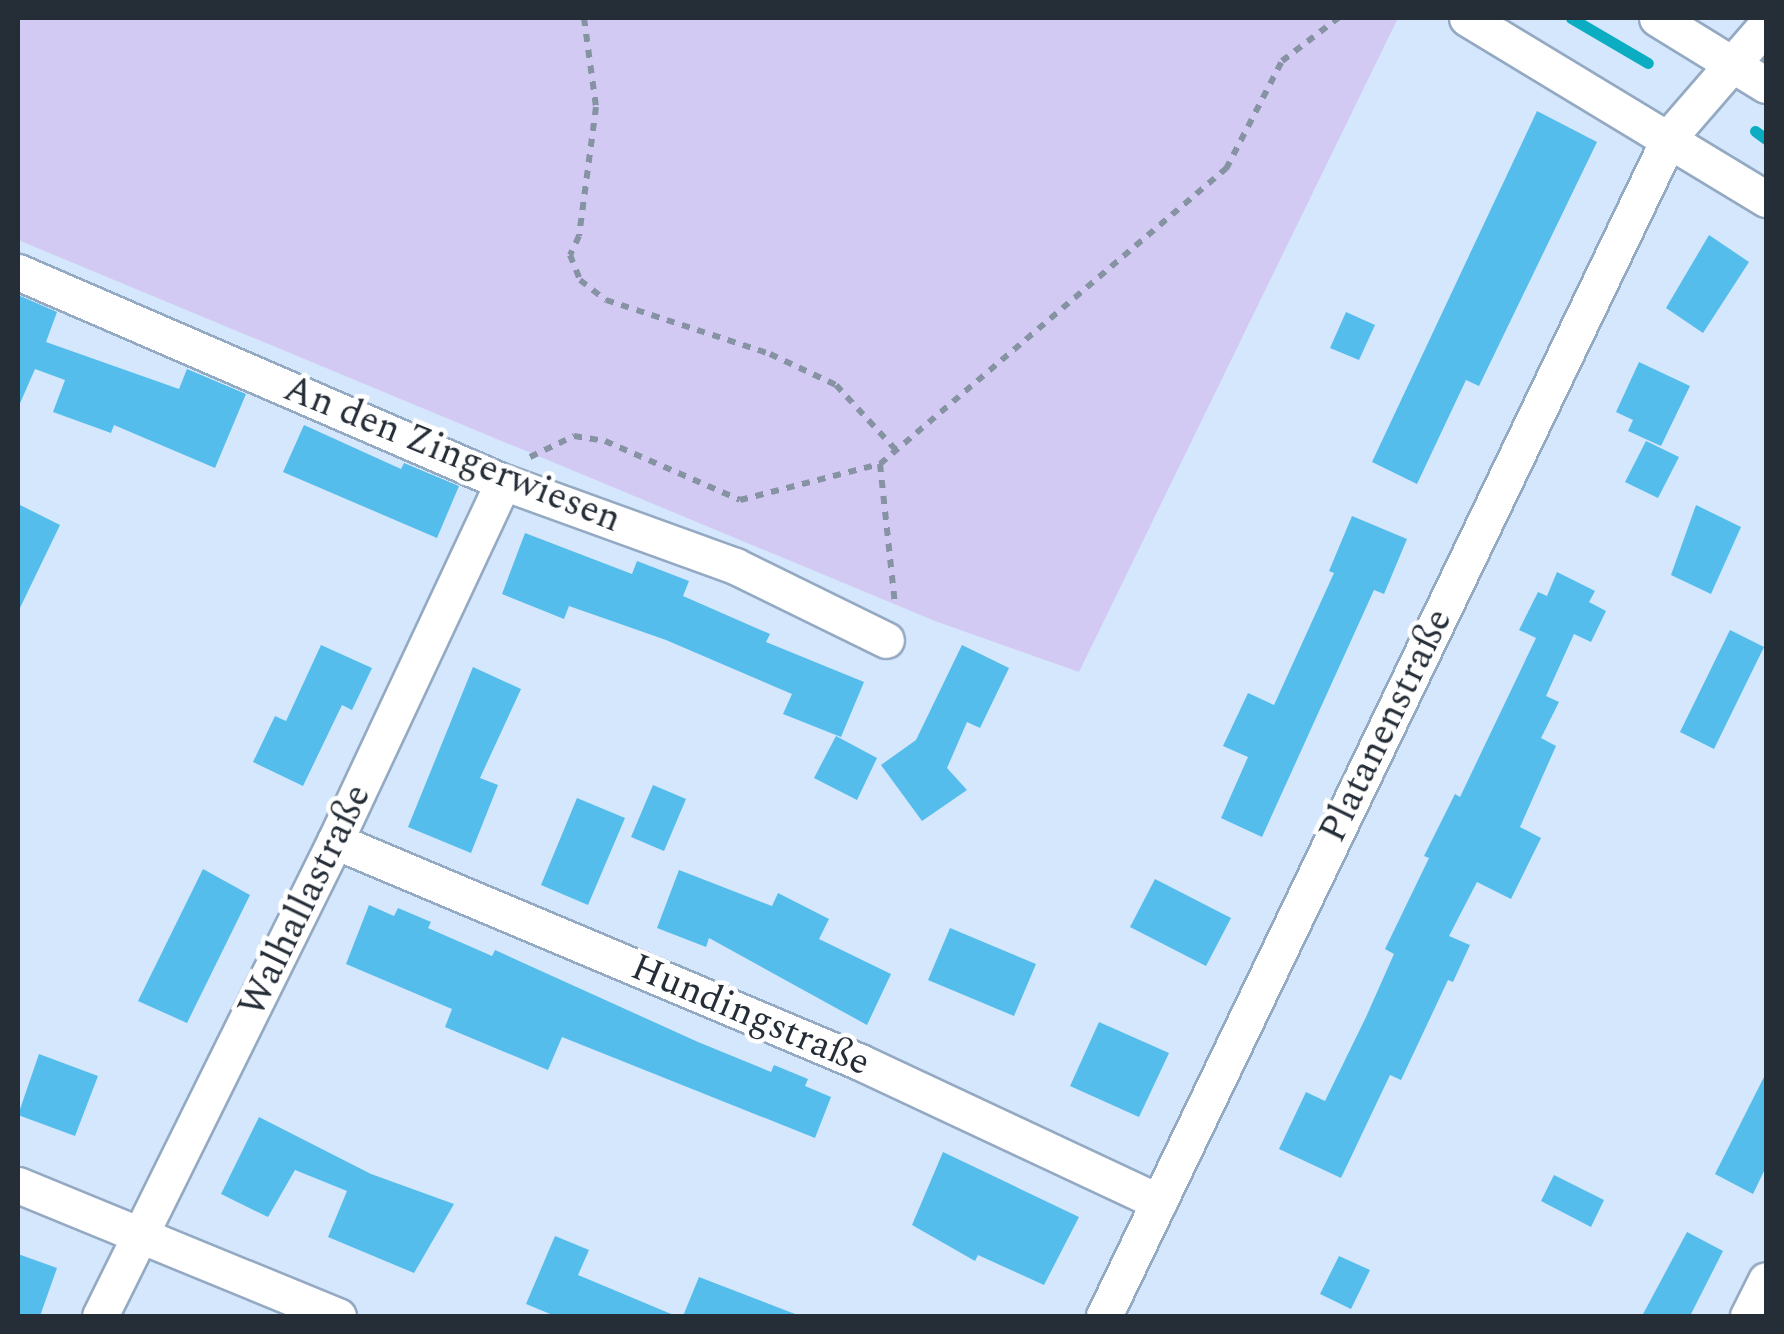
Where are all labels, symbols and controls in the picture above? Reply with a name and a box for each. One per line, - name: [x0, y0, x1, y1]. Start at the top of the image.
- street label: An den Zingerwiesen: [277, 367, 627, 543]
- street label: Platanenstraße: [1311, 602, 1463, 850]
- street label: Walhallastraße: [230, 778, 382, 1024]
- street label: Hundingstraße: [624, 945, 876, 1087]

